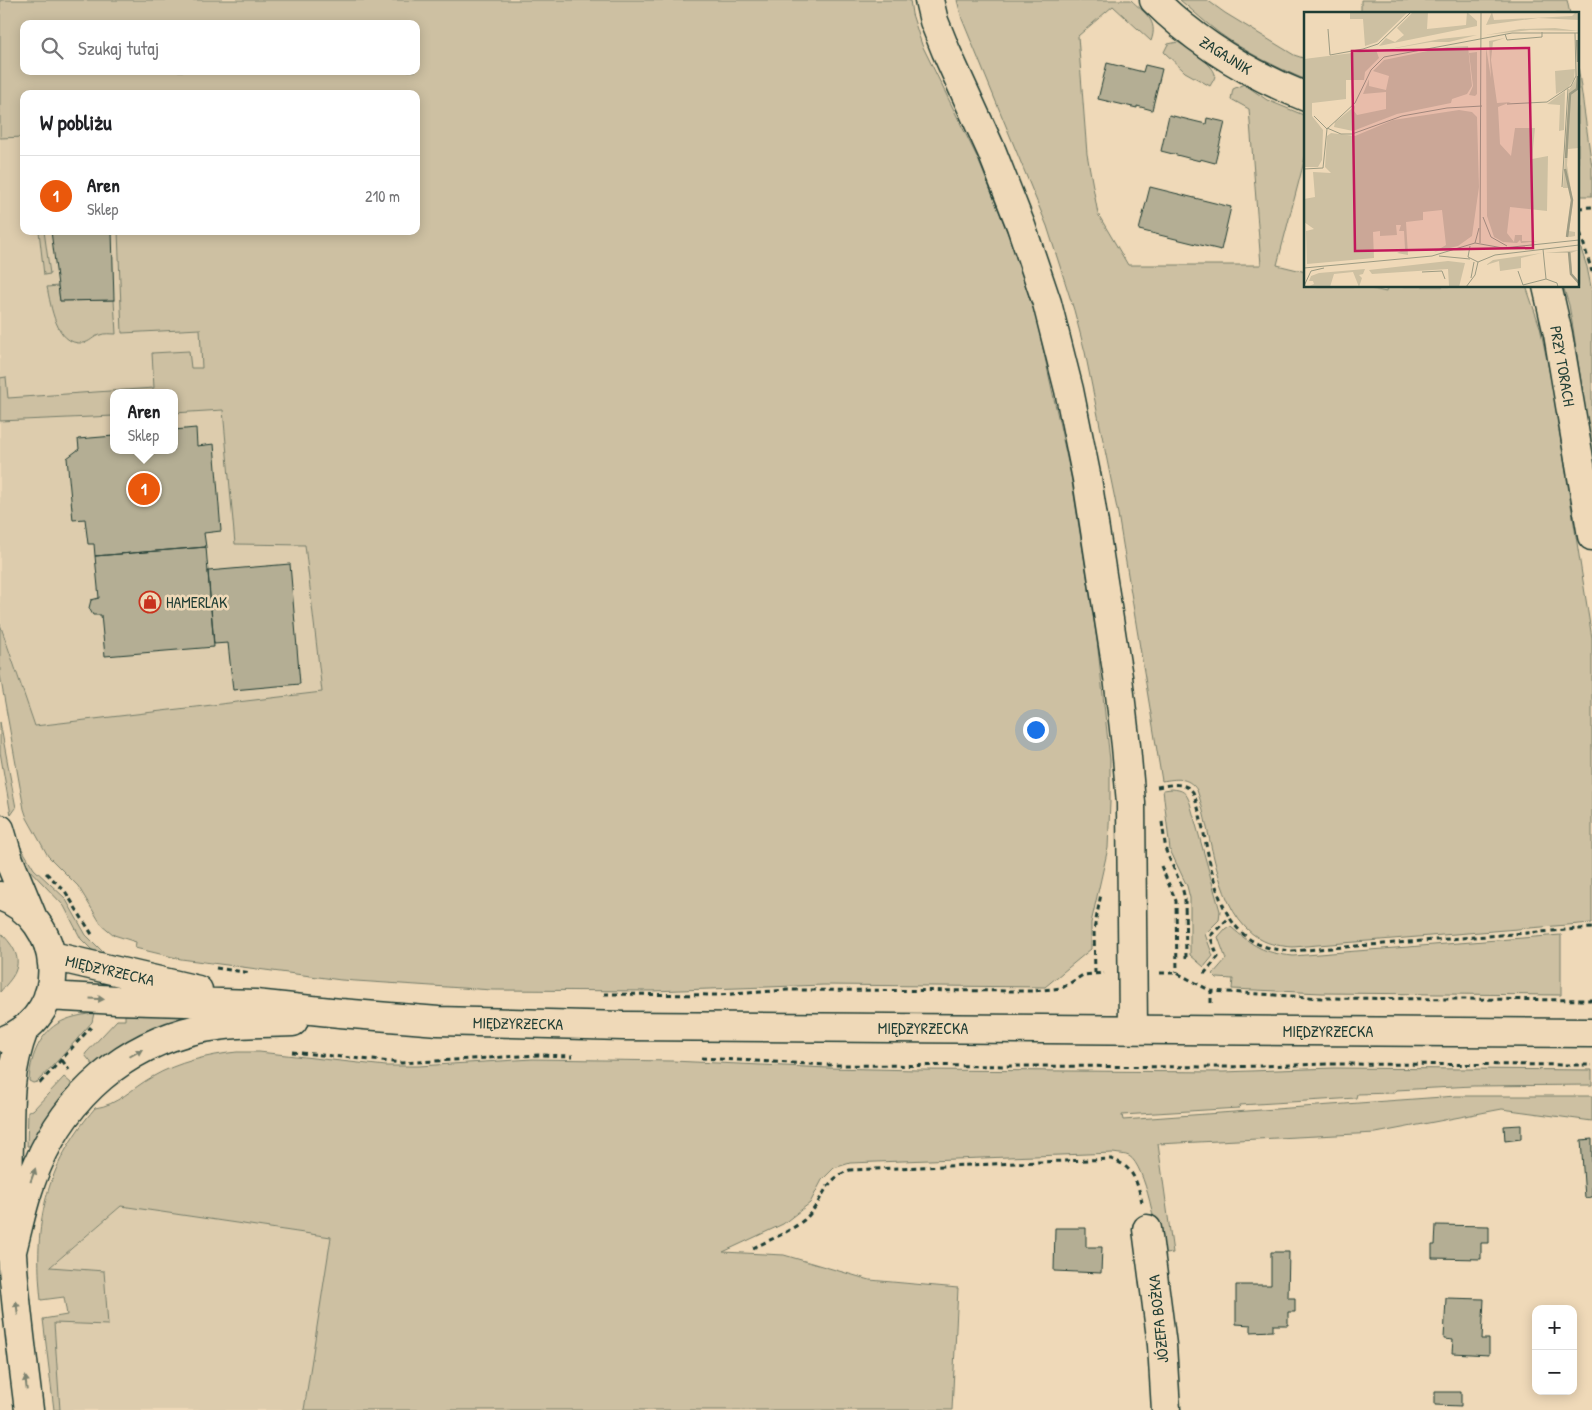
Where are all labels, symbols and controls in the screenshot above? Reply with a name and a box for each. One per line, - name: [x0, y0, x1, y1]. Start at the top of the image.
- inset map: [1304, 12, 1580, 288]
- search box: [20, 20, 420, 75]
- street label: ZAGAJNIK: [1196, 30, 1257, 80]
- icon: search: [38, 34, 66, 62]
- text: Szukaj tutaj: [78, 35, 159, 61]
- text: W pobliżu: [40, 108, 112, 137]
- text: Aren: [87, 172, 120, 198]
- text: 1: [53, 185, 59, 207]
- text: 210 m: [365, 185, 400, 207]
- text: Sklep: [87, 198, 118, 220]
- street label: PRZY TORACH: [1545, 324, 1581, 408]
- popup: [110, 389, 178, 454]
- text: Aren: [128, 398, 160, 424]
- text: Sklep: [128, 424, 159, 446]
- pin: 1: [128, 470, 160, 508]
- shop icon: HAMERLAK: [138, 590, 162, 614]
- place label: HAMERLAK: [166, 591, 228, 613]
- your location: [1023, 717, 1049, 743]
- street label: MIĘDZYRZECKA: [63, 949, 157, 991]
- one-way arrow: [89, 996, 105, 1004]
- street label: MIĘDZYRZECKA: [473, 1011, 564, 1035]
- street label: MIĘDZYRZECKA: [878, 1017, 968, 1039]
- street label: MIĘDZYRZECKA: [1283, 1020, 1373, 1042]
- one-way arrow: [129, 1049, 142, 1058]
- one-way arrow: [30, 1167, 38, 1182]
- street label: JÓZEFA BOŻKA: [1142, 1274, 1174, 1364]
- one-way arrow: [13, 1300, 21, 1316]
- map controls: [1532, 1305, 1577, 1395]
- button: +: [1532, 1305, 1577, 1350]
- button: −: [1532, 1350, 1577, 1395]
- one-way arrow: [22, 1375, 30, 1391]

